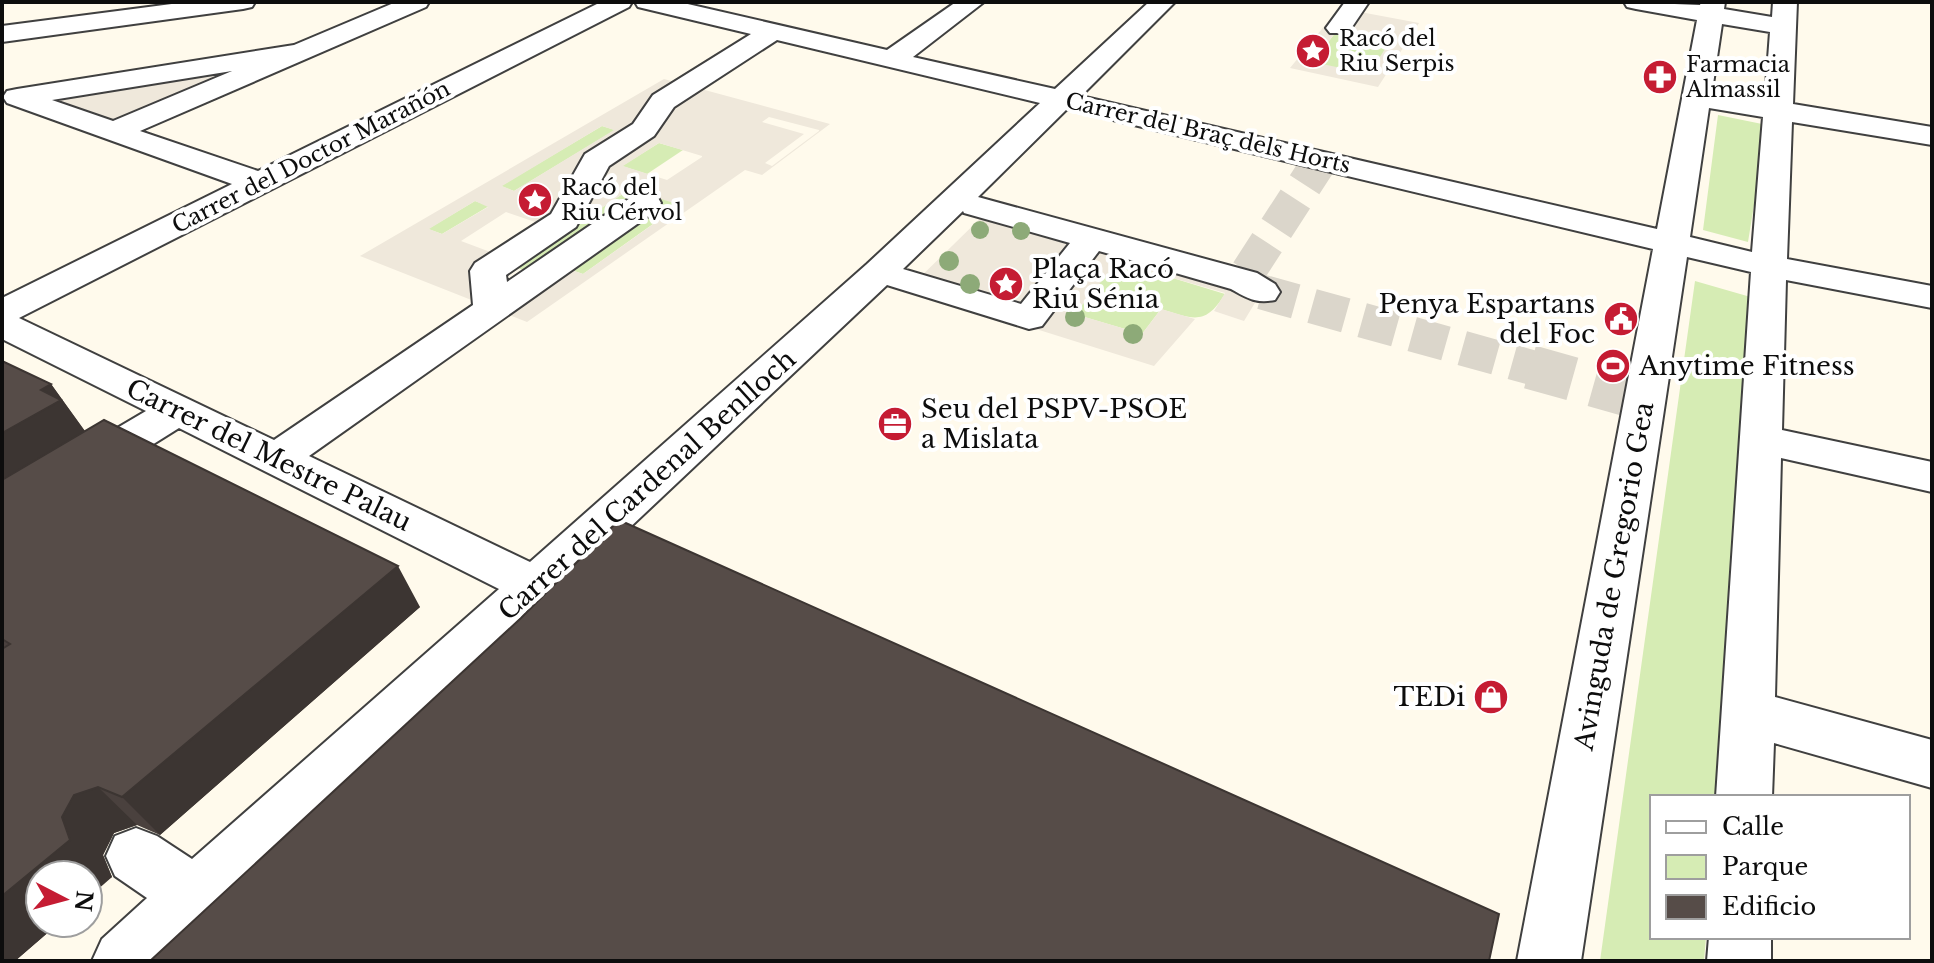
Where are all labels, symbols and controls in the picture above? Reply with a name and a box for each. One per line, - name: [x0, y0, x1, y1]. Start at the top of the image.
- place label: Racó del Riu Serpis: [1339, 25, 1455, 77]
- place icon: Racó del Riu Serpis: [1294, 32, 1332, 70]
- place label: Farmacia Almassil: [1685, 51, 1791, 103]
- pharmacy icon: Farmacia Almassil: [1641, 58, 1679, 96]
- street label: Carrer del Doctor Marañón: [167, 75, 455, 239]
- street label: Carrer del Braç dels Horts: [1063, 87, 1353, 179]
- place label: Racó del Riu Cérvol: [561, 174, 682, 226]
- place icon: Racó del Riu Cérvol: [516, 181, 554, 219]
- place label: Plaça Racó Riu Sénia: [1032, 253, 1174, 315]
- place icon: Plaça Racó Riu Sénia: [987, 265, 1025, 303]
- place label: Penya Espartans del Foc: [1379, 288, 1595, 350]
- public building icon: Penya Espartans del Foc: [1602, 300, 1640, 338]
- street label: Carrer del Cardenal Benlloch: [492, 343, 802, 627]
- sports icon: Anytime Fitness: [1594, 347, 1632, 385]
- place label: Anytime Fitness: [1638, 350, 1855, 382]
- street label: Carrer del Mestre Palau: [121, 372, 417, 538]
- place label: Seu del PSPV-PSOE a Mislata: [921, 393, 1187, 455]
- street label: Avinguda de Gregorio Gea: [1567, 399, 1661, 754]
- office icon: Seu del PSPV-PSOE a Mislata: [876, 405, 914, 443]
- shop icon: TEDi: [1472, 678, 1510, 716]
- place label: TEDi: [1393, 681, 1465, 713]
- legend: [1650, 795, 1910, 939]
- text: Calle: [1722, 812, 1784, 841]
- text: Parque: [1722, 852, 1808, 881]
- north arrow: [24, 859, 104, 939]
- text: N: [69, 889, 98, 913]
- text: Edificio: [1722, 892, 1816, 921]

